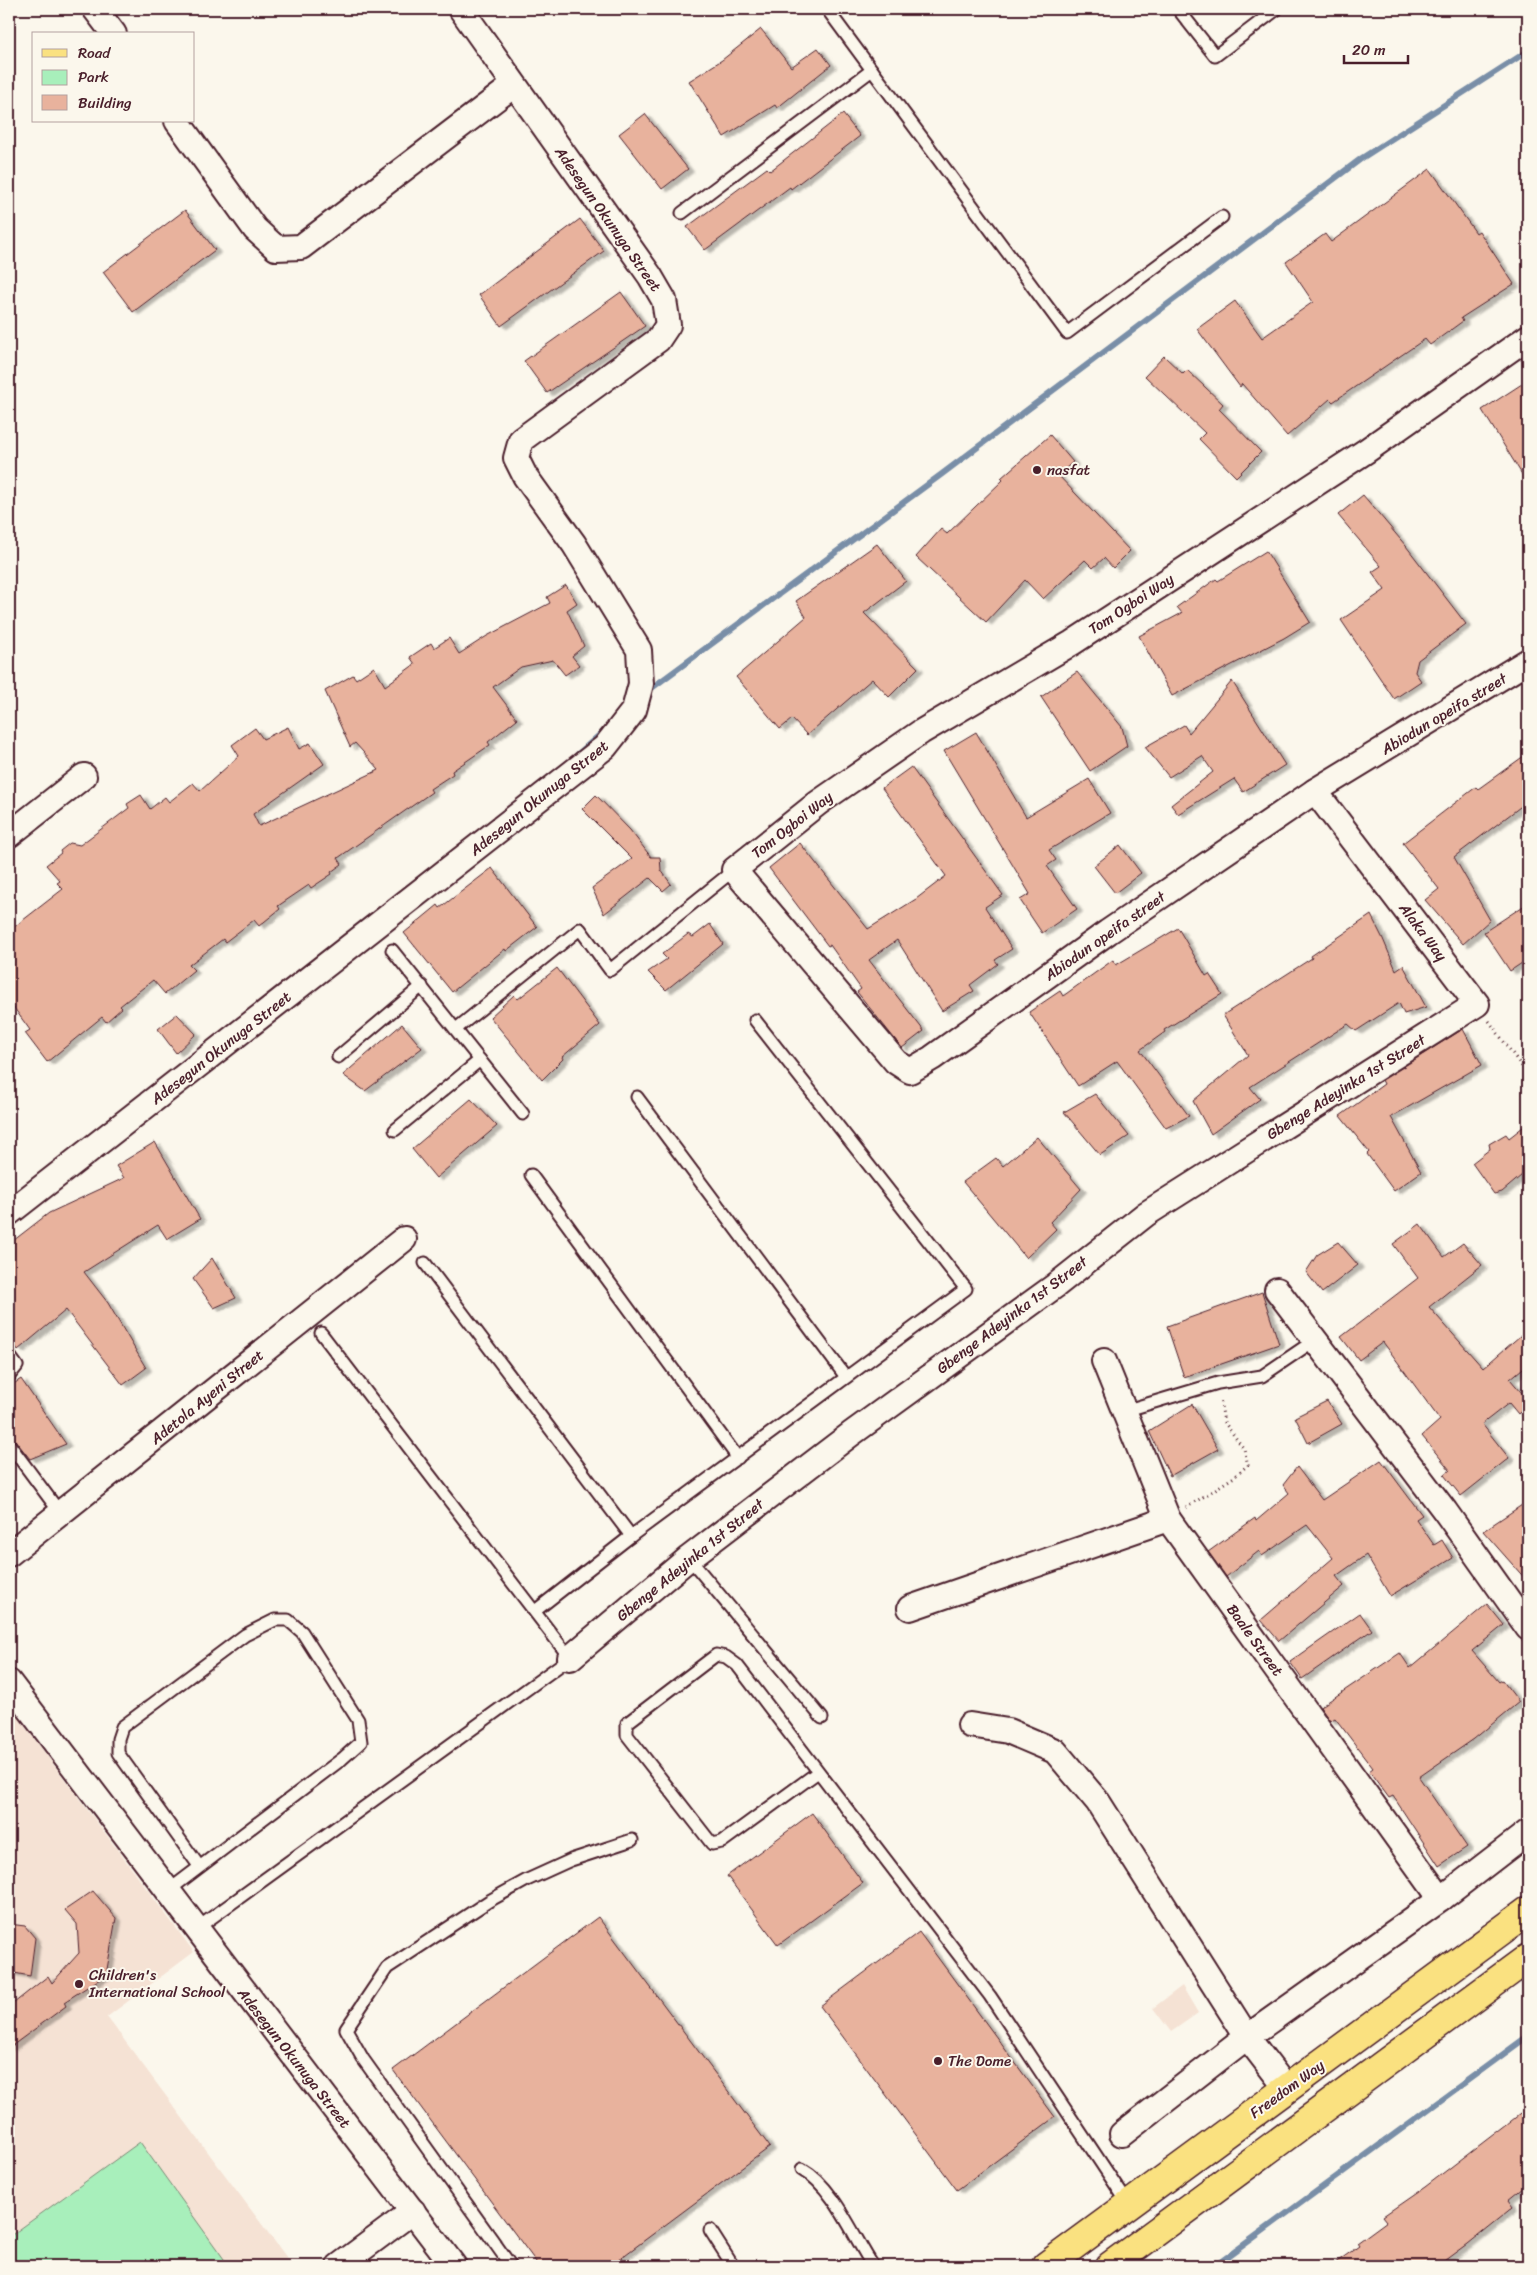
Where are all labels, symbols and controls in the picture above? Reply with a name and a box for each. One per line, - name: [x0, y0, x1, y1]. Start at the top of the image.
- legend: [32, 32, 195, 122]
- scale bar: [1344, 32, 1408, 64]
- text: 20 m: [1352, 37, 1386, 63]
- text: Road: [78, 40, 111, 66]
- text: Park: [78, 64, 109, 90]
- text: Building: [78, 90, 132, 116]
- street label: Adesegun Okunuga Street: [547, 140, 668, 298]
- place label: nasfat: [1047, 457, 1091, 483]
- marker: nasfat: [1031, 464, 1043, 476]
- street label: Tom Ogboi Way: [1083, 566, 1179, 642]
- street label: Abiodun opeifa street: [1375, 666, 1513, 762]
- street label: Adesegun Okunuga Street: [463, 733, 615, 863]
- street label: Tom Ogboi Way: [745, 784, 839, 865]
- street label: Abiodun opeifa street: [1038, 884, 1172, 988]
- street label: Alaka Way: [1392, 896, 1454, 967]
- street label: Adesegun Okunuga Street: [144, 984, 297, 1112]
- street label: Gbenge Adeyinka 1st Street: [1261, 1027, 1432, 1147]
- street label: Gbenge Adeyinka 1st Street: [931, 1249, 1094, 1381]
- street label: Adetola Ayeni Street: [144, 1343, 270, 1452]
- street label: Gbenge Adeyinka 1st Street: [610, 1491, 770, 1628]
- street label: Baale Street: [1220, 1598, 1290, 1682]
- place label: Children's International School: [88, 1962, 226, 2005]
- marker: Children's International School: [73, 1978, 85, 1990]
- street label: Adesegun Okunuga Street: [230, 1981, 358, 2134]
- place label: The Dome: [948, 2048, 1011, 2074]
- street label: Freedom Way: [1244, 2053, 1330, 2125]
- marker: The Dome: [932, 2055, 944, 2067]

